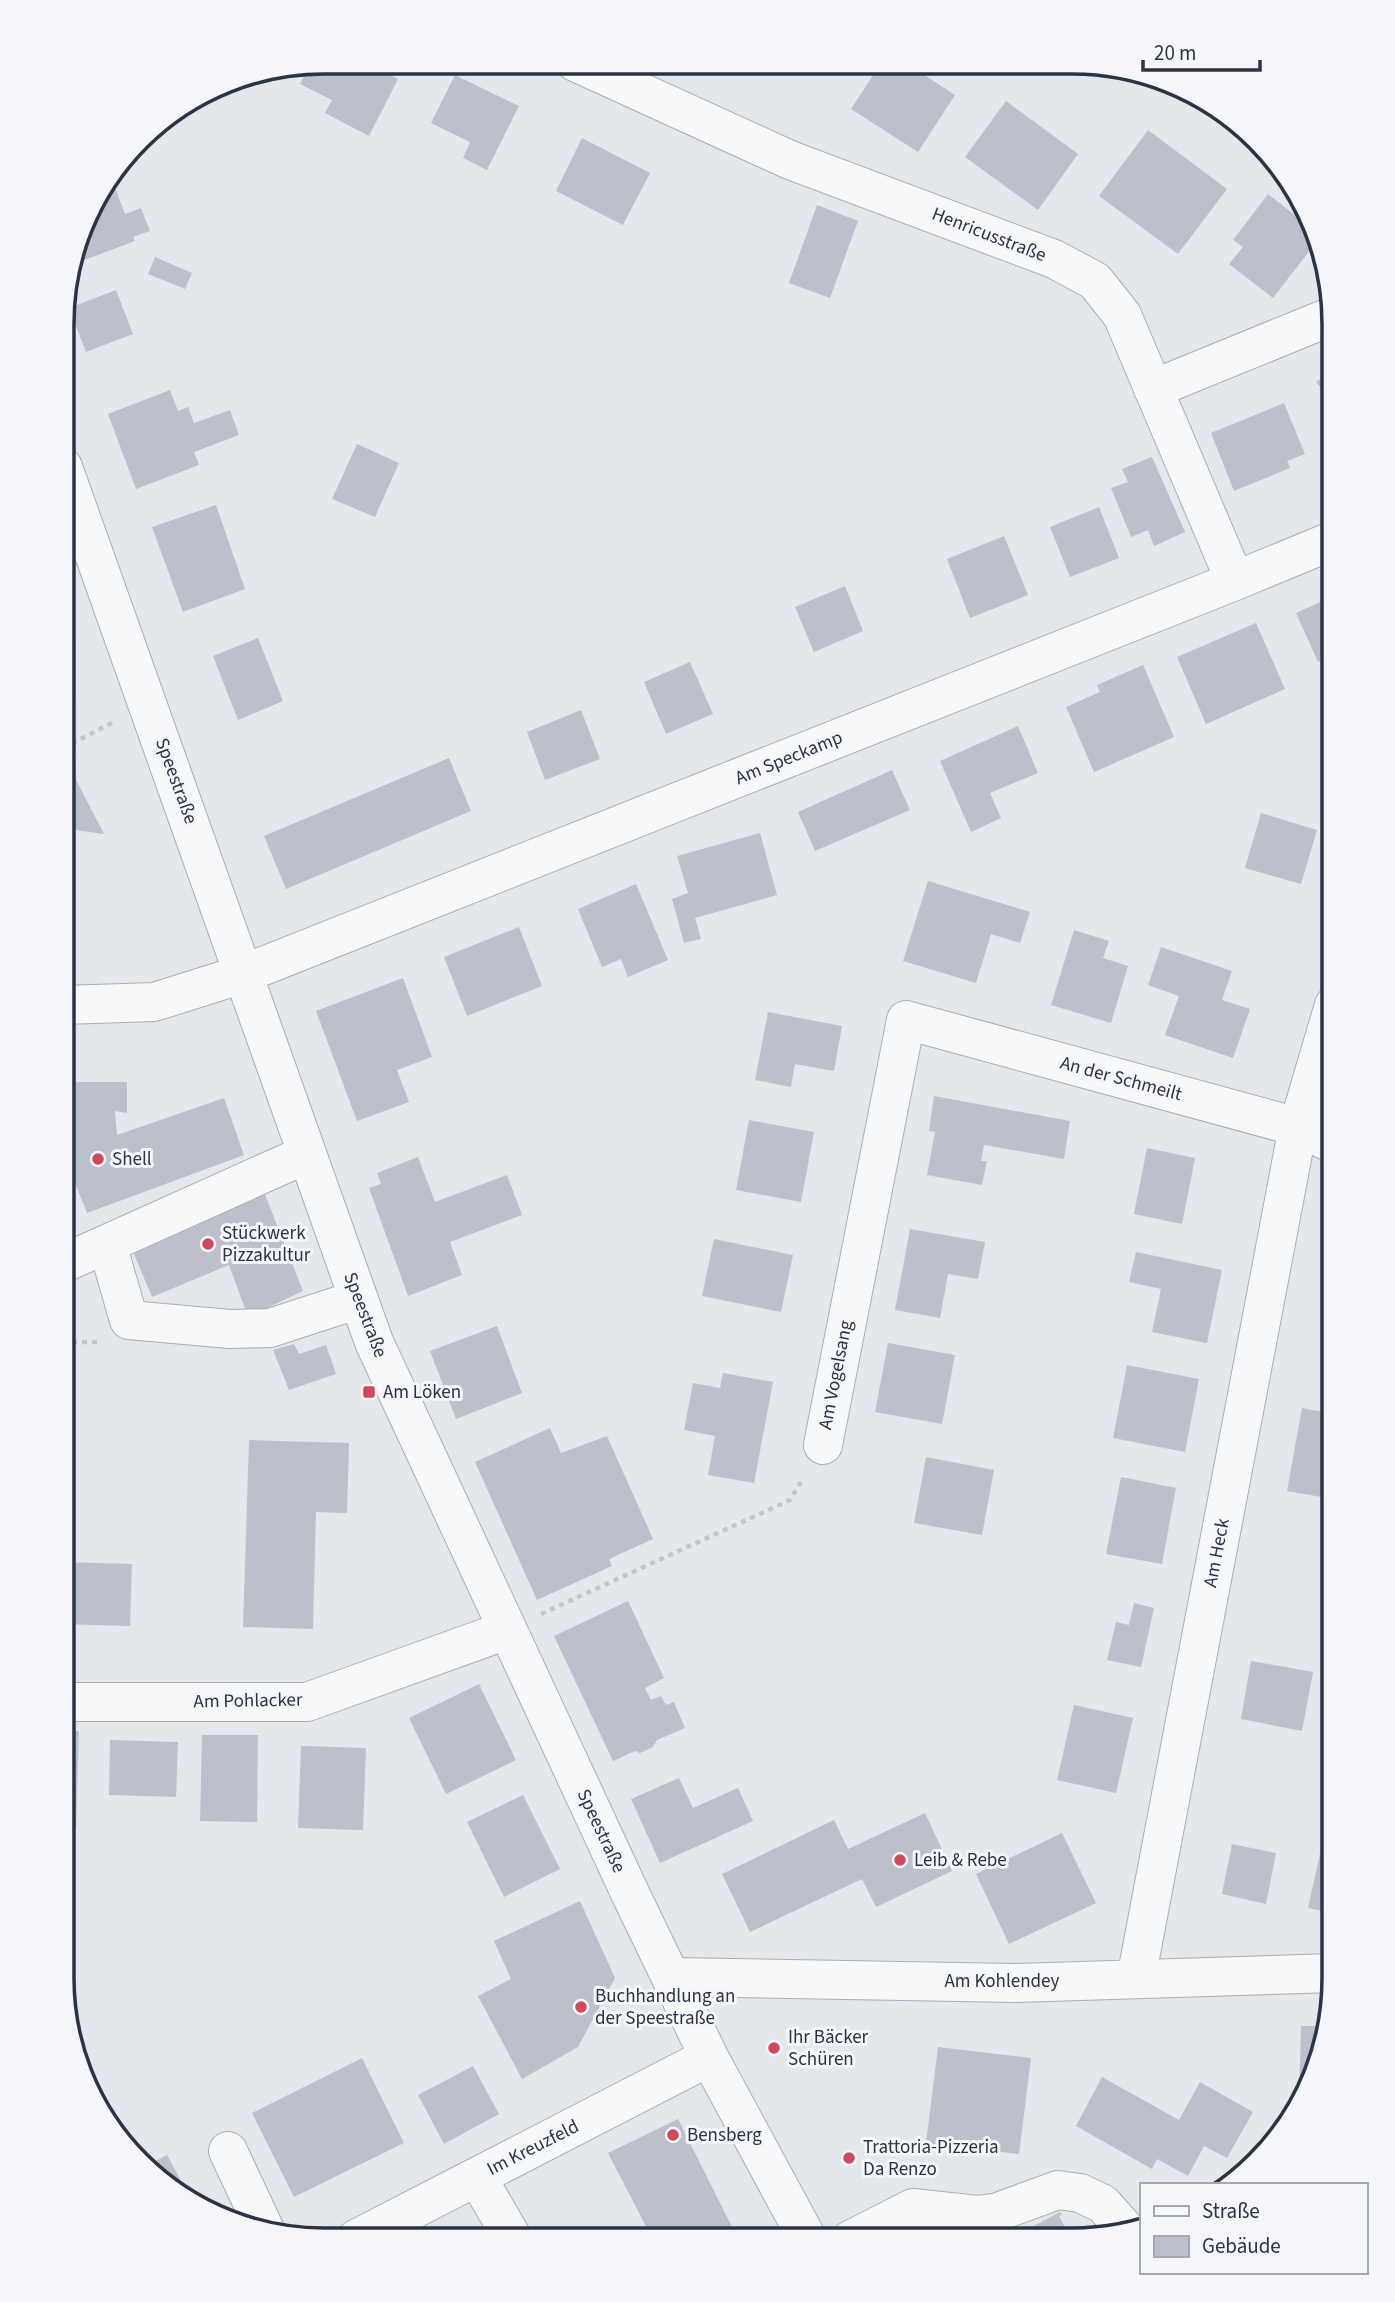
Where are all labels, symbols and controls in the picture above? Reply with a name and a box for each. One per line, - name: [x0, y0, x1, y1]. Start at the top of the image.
- scale bar: [1143, 28, 1260, 72]
- text: 20 m: [1154, 38, 1196, 68]
- street label: Henricusstraße: [928, 201, 1050, 269]
- street label: Am Speckamp: [731, 724, 847, 792]
- street label: Speestraße: [148, 734, 204, 828]
- street label: An der Schmeilt: [1057, 1050, 1185, 1108]
- place label: Shell: [112, 1146, 152, 1173]
- marker: Shell: [90, 1151, 106, 1167]
- place label: Stückwerk Pizzakultur: [222, 1220, 311, 1269]
- marker: Stückwerk Pizzakultur: [200, 1236, 216, 1252]
- street label: Speestraße: [336, 1268, 394, 1362]
- street label: Am Vogelsang: [812, 1318, 860, 1432]
- place label: Am Löken: [383, 1379, 461, 1406]
- marker: Am Löken: [361, 1384, 377, 1400]
- street label: Am Heck: [1197, 1516, 1237, 1590]
- street label: Am Pohlacker: [193, 1687, 303, 1715]
- street label: Speestraße: [570, 1785, 632, 1877]
- place label: Leib & Rebe: [914, 1847, 1007, 1874]
- marker: Leib & Rebe: [892, 1852, 908, 1868]
- street label: Am Kohlendey: [945, 1968, 1060, 1995]
- place label: Buchhandlung an der Speestraße: [595, 1983, 735, 2032]
- marker: Buchhandlung an der Speestraße: [573, 1999, 589, 2015]
- place label: Ihr Bäcker Schüren: [788, 2024, 869, 2073]
- marker: Ihr Bäcker Schüren: [766, 2040, 782, 2056]
- street label: Im Kreuzfeld: [482, 2113, 584, 2183]
- place label: Bensberg: [687, 2122, 762, 2149]
- marker: Bensberg: [665, 2127, 681, 2143]
- place label: Trattoria-Pizzeria Da Renzo: [863, 2134, 999, 2183]
- marker: Trattoria-Pizzeria Da Renzo: [841, 2150, 857, 2166]
- legend: [1140, 2183, 1367, 2274]
- text: Straße: [1202, 2196, 1260, 2226]
- text: Gebäude: [1202, 2231, 1281, 2261]

